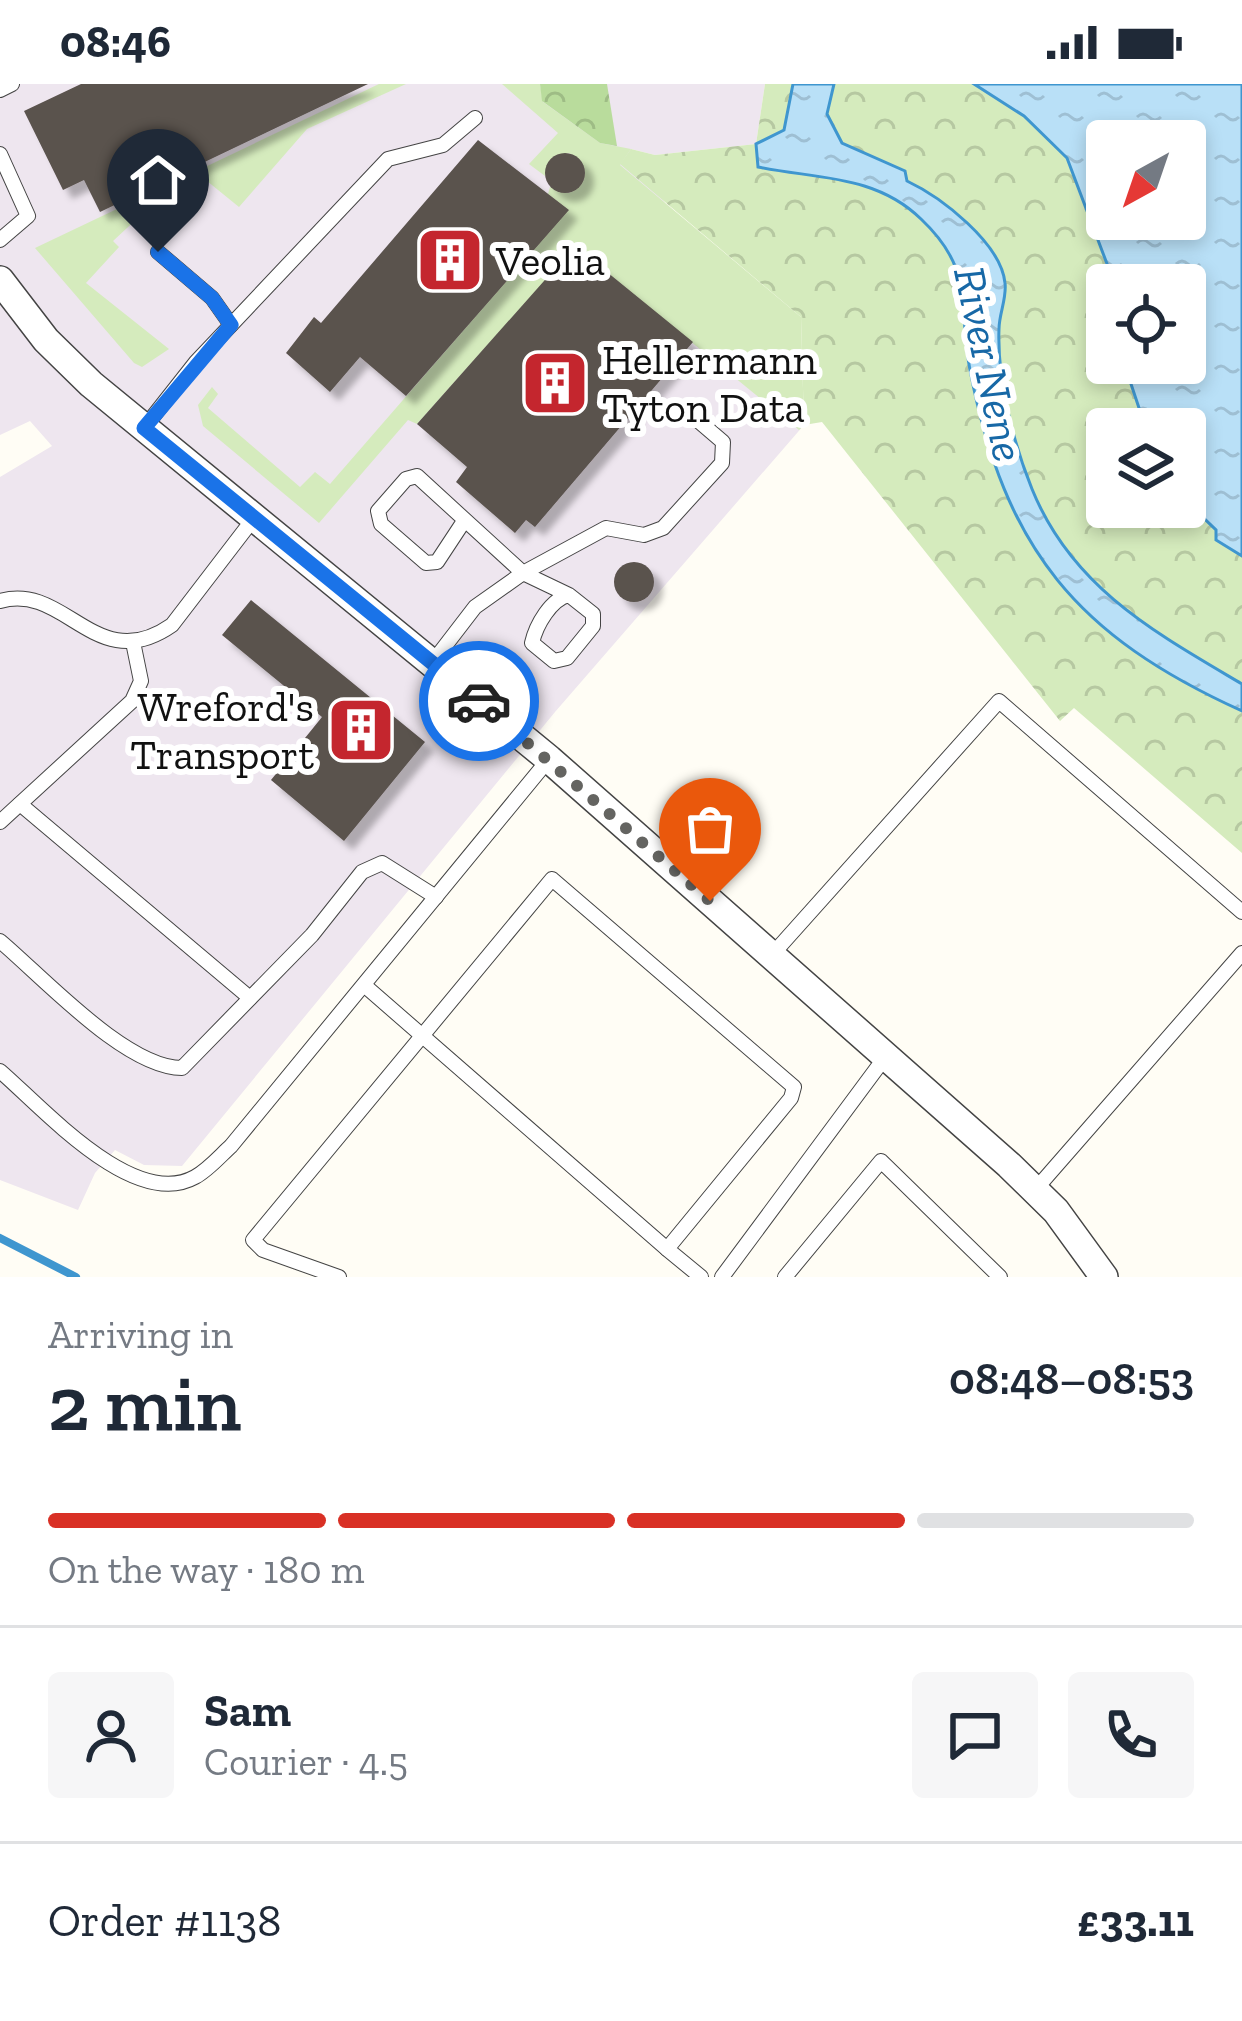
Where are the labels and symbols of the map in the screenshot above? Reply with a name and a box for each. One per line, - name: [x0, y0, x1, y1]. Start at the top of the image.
- north arrow: [1086, 120, 1206, 240]
- pin: [107, 129, 209, 252]
- building icon: Veolia: [415, 225, 485, 295]
- place label: Veolia: [495, 235, 605, 286]
- water label: River Nene: [942, 262, 1036, 467]
- place label: Hellermann Tyton Data: [602, 334, 817, 433]
- building icon: Hellermann Tyton Data: [520, 348, 590, 418]
- courier: [419, 641, 539, 761]
- place label: Wreford's Transport: [130, 681, 314, 780]
- building icon: Wreford's Transport: [326, 695, 396, 765]
- pin: [659, 778, 761, 901]

